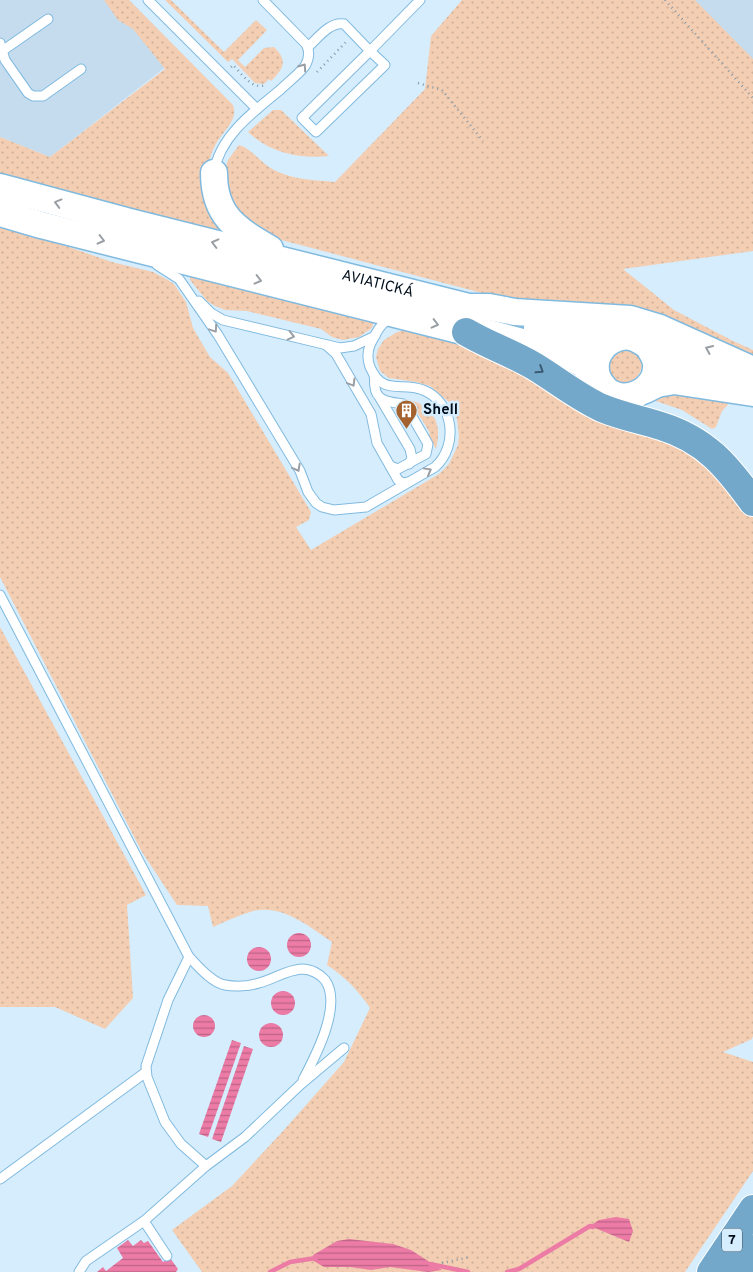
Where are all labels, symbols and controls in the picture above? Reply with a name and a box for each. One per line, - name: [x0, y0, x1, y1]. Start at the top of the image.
- one-way arrow: [297, 63, 306, 72]
- one-way arrow: [53, 198, 62, 209]
- one-way arrow: [96, 234, 105, 245]
- one-way arrow: [211, 238, 220, 249]
- street label: AVIATICKÁ: [340, 266, 416, 302]
- one-way arrow: [253, 274, 261, 284]
- one-way arrow: [430, 318, 439, 329]
- one-way arrow: [208, 323, 217, 332]
- one-way arrow: [287, 330, 296, 341]
- one-way arrow: [705, 345, 714, 356]
- one-way arrow: [535, 364, 544, 373]
- one-way arrow: [346, 377, 356, 386]
- building icon: Shell: [395, 398, 419, 429]
- place label: Shell: [423, 401, 458, 420]
- one-way arrow: [291, 463, 301, 472]
- one-way arrow: [422, 468, 431, 478]
- road number: 7: [722, 1228, 742, 1252]

